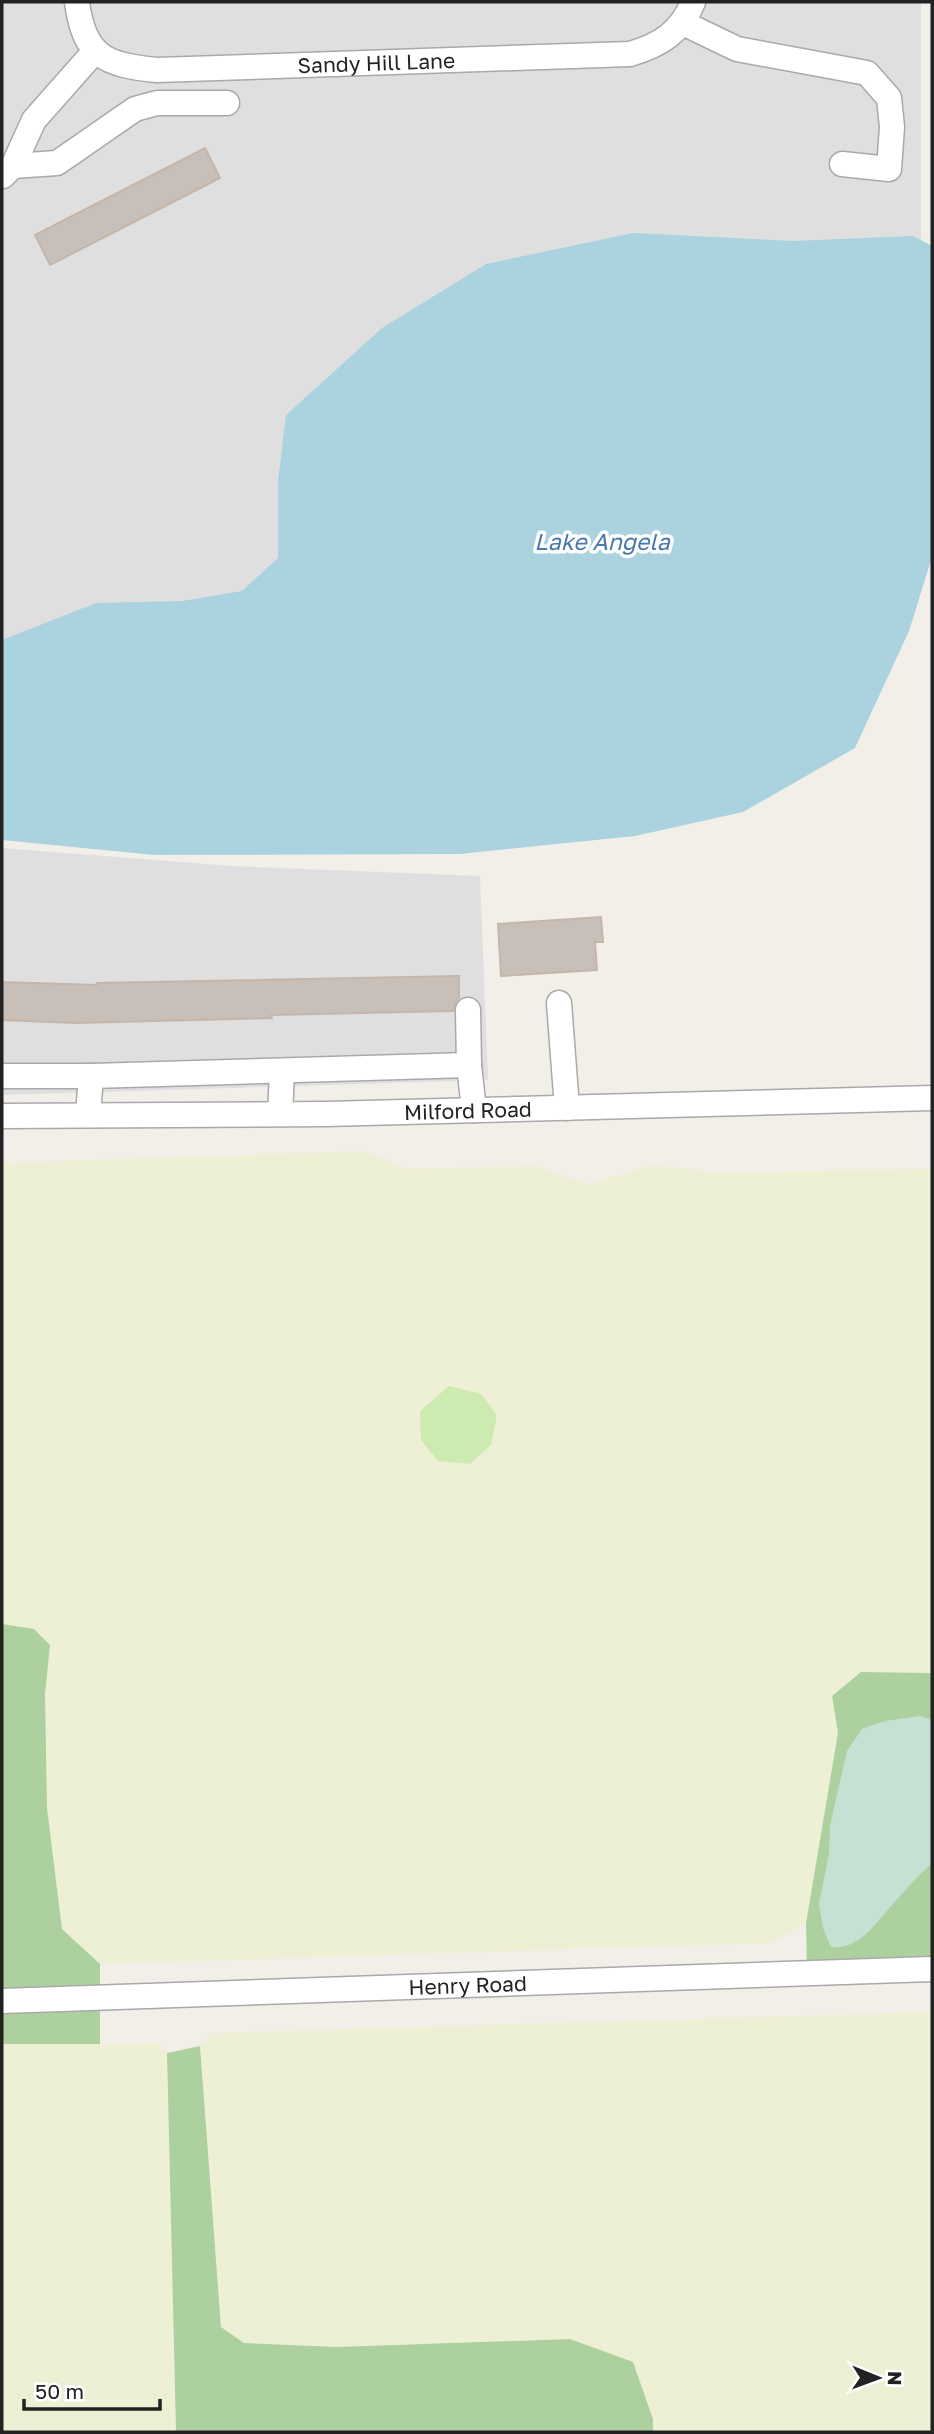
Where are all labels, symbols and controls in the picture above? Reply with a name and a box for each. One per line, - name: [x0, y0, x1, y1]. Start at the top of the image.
- street label: Sandy Hill Lane: [297, 47, 456, 78]
- water label: Lake Angela: [534, 527, 671, 555]
- street label: Milford Road: [404, 1096, 532, 1125]
- street label: Henry Road: [408, 1970, 527, 2000]
- north arrow: [843, 2343, 913, 2413]
- scale bar: [24, 2368, 161, 2412]
- text: N: [884, 2371, 907, 2386]
- text: 50 m: [35, 2378, 84, 2404]

